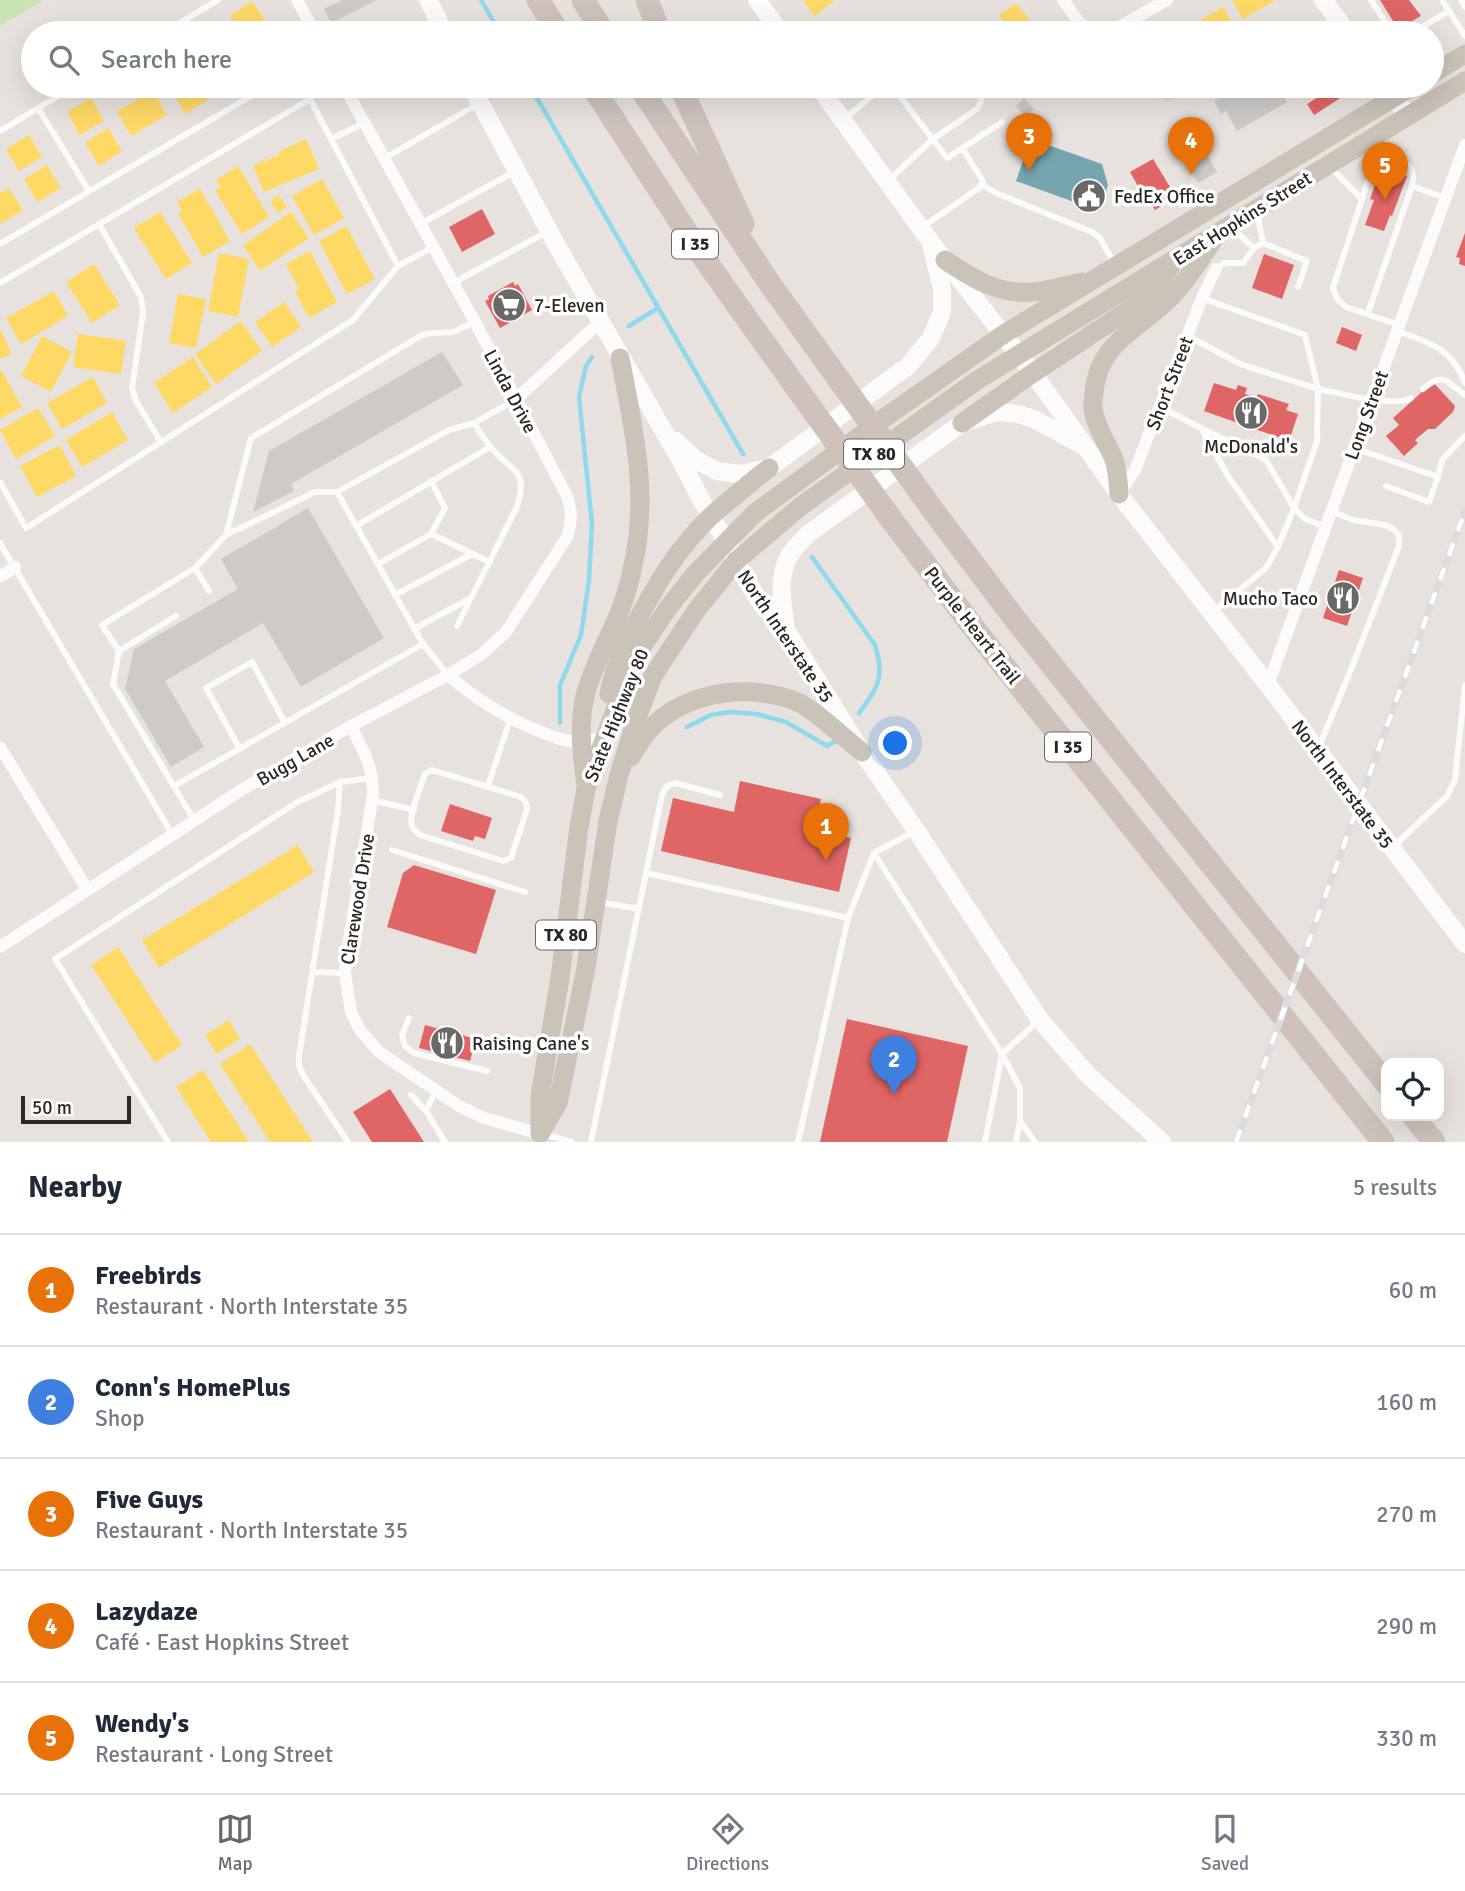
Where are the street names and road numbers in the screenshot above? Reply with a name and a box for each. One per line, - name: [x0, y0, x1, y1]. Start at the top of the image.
- street label: East Hopkins Street: [1169, 166, 1317, 271]
- road number: I 35: [672, 230, 718, 258]
- street label: Short Street: [1141, 333, 1199, 434]
- street label: Linda Drive: [478, 345, 542, 437]
- street label: Long Street: [1340, 367, 1394, 463]
- road number: TX 80: [844, 440, 904, 468]
- street label: Purple Heart Trail: [919, 562, 1026, 689]
- street label: North Interstate 35: [732, 565, 839, 708]
- street label: State Highway 80: [579, 645, 655, 785]
- street label: North Interstate 35: [1286, 715, 1399, 854]
- street label: Bugg Lane: [253, 728, 338, 792]
- road number: I 35: [1045, 732, 1091, 762]
- street label: Clarewood Drive: [336, 832, 380, 967]
- road number: TX 80: [536, 920, 596, 950]

